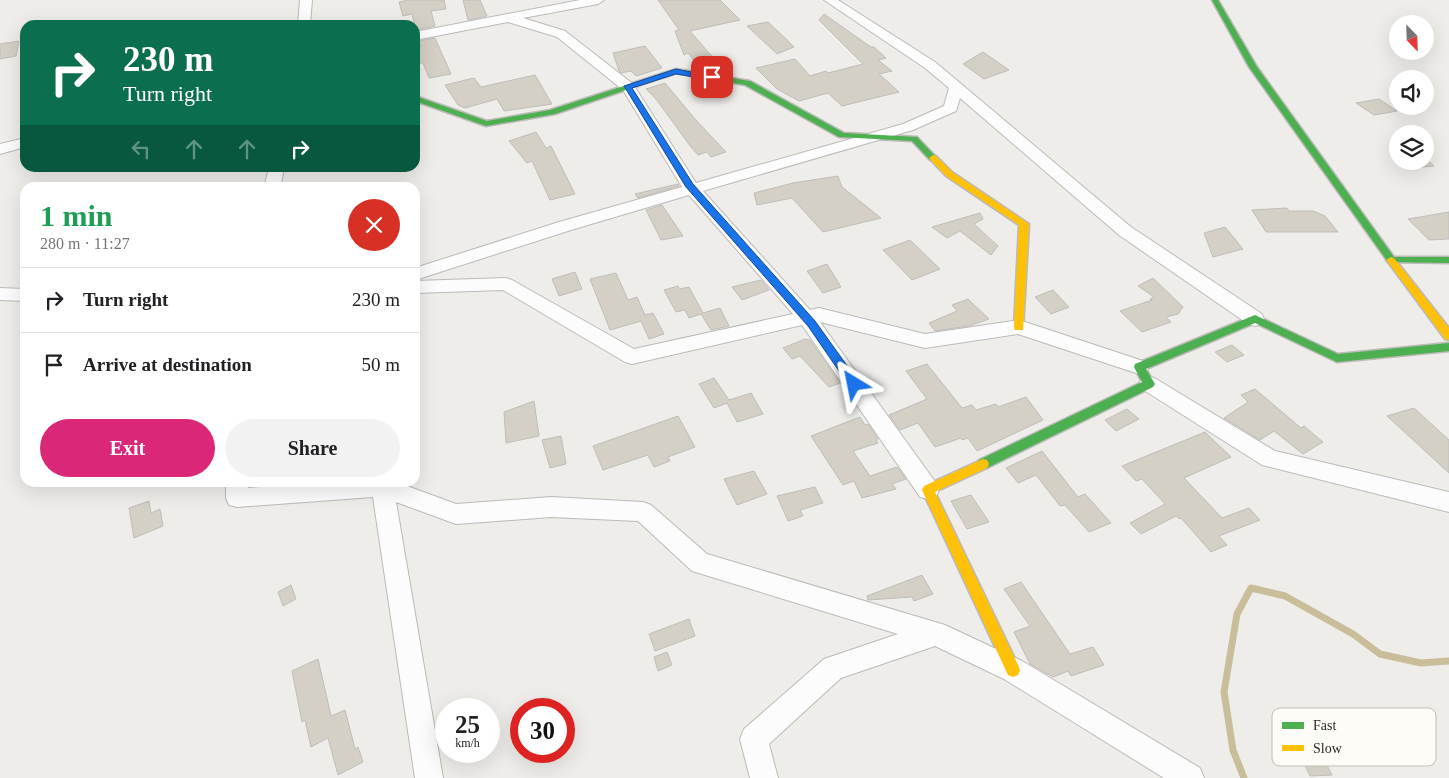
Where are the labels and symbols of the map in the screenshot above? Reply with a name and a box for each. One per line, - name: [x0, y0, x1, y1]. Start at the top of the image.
- north arrow: [1389, 15, 1434, 60]
- pin: [691, 56, 733, 98]
- position arrow: [827, 357, 879, 409]
- speed limit sign: 30: [510, 698, 575, 763]
- legend: [1272, 708, 1436, 766]
- text: Fast: [1313, 718, 1336, 733]
- text: Slow: [1313, 741, 1343, 756]

